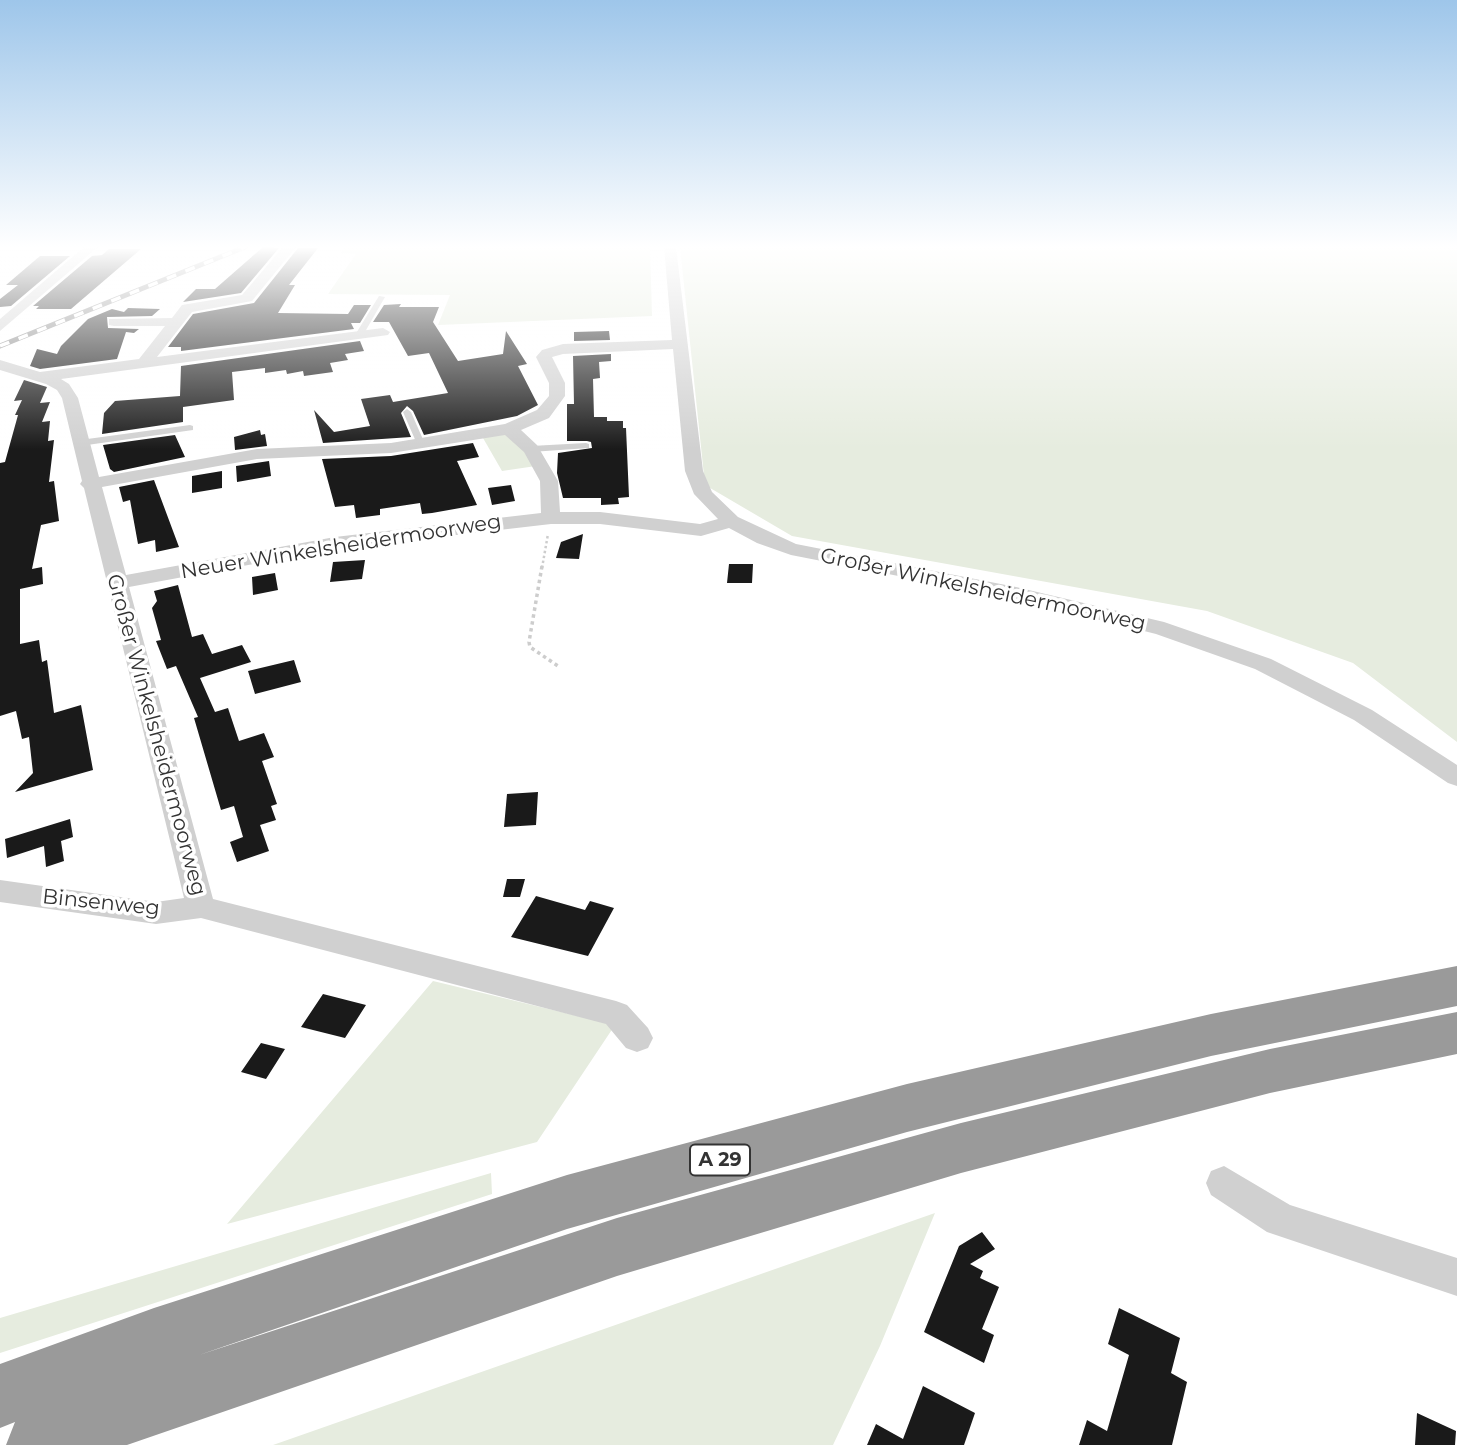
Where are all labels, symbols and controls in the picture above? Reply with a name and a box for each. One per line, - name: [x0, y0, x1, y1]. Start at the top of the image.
- street label: Neuer Winkelsheidermoorweg: [179, 509, 503, 585]
- street label: Großer Winkelsheidermoorweg: [818, 543, 1148, 637]
- street label: Großer Winkelsheidermoorweg: [101, 571, 211, 899]
- street label: Binsenweg: [41, 884, 161, 922]
- road number: A 29: [690, 1144, 750, 1176]

